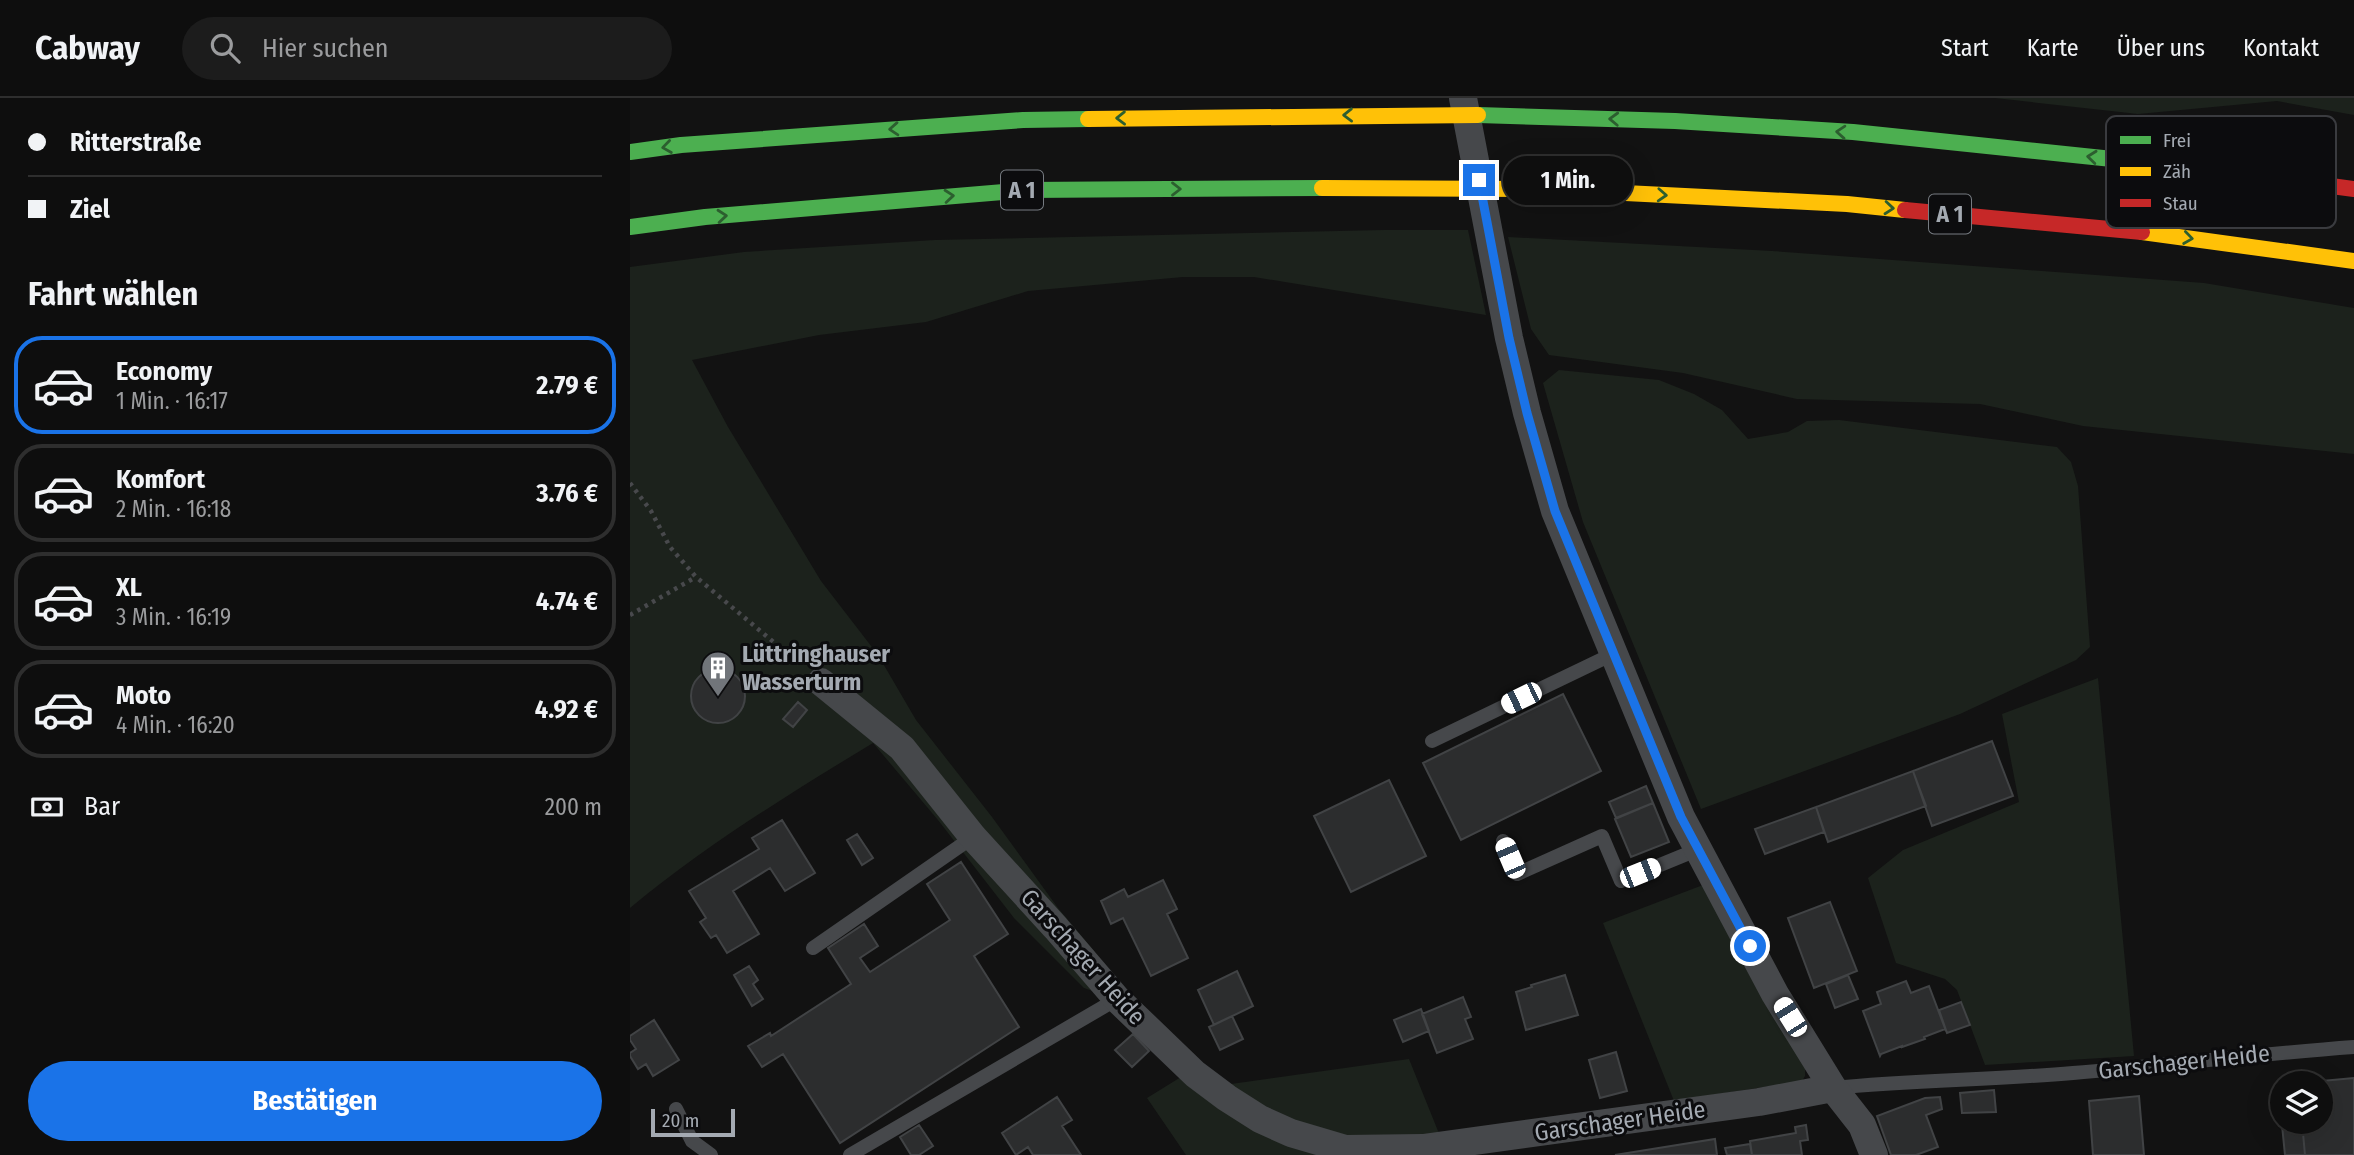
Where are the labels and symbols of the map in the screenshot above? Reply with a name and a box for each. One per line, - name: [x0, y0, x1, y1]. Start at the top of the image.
- one-way arrow: [1342, 107, 1353, 123]
- one-way arrow: [1115, 110, 1125, 126]
- one-way arrow: [1608, 111, 1619, 126]
- legend: [2106, 116, 2336, 228]
- one-way arrow: [888, 121, 899, 136]
- one-way arrow: [1835, 124, 1846, 139]
- text: Frei: [2163, 129, 2191, 152]
- one-way arrow: [661, 140, 673, 155]
- one-way arrow: [2086, 149, 2098, 164]
- callout: 1 Min.: [1504, 155, 1633, 204]
- text: Zäh: [2163, 160, 2191, 183]
- route end: [1463, 164, 1495, 196]
- road number: A 1: [1001, 170, 1043, 209]
- one-way arrow: [1171, 181, 1182, 197]
- one-way arrow: [1657, 187, 1668, 202]
- one-way arrow: [943, 189, 955, 204]
- text: Stau: [2163, 192, 2198, 215]
- road number: A 1: [1929, 195, 1971, 234]
- one-way arrow: [1883, 201, 1895, 216]
- one-way arrow: [717, 209, 728, 224]
- one-way arrow: [2183, 230, 2194, 245]
- place label: Lüttringhauser Wasserturm: [742, 640, 890, 696]
- building icon: Lüttringhauser Wasserturm: [699, 649, 737, 698]
- car: [1498, 679, 1545, 717]
- car: [1493, 835, 1528, 881]
- car: [1617, 855, 1664, 891]
- street label: Garschager Heide: [1015, 884, 1151, 1030]
- route start: [1734, 930, 1766, 962]
- car: [1770, 994, 1811, 1040]
- street label: Garschager Heide: [2097, 1039, 2271, 1085]
- street label: Garschager Heide: [1533, 1095, 1707, 1147]
- scale bar: [651, 1106, 735, 1138]

